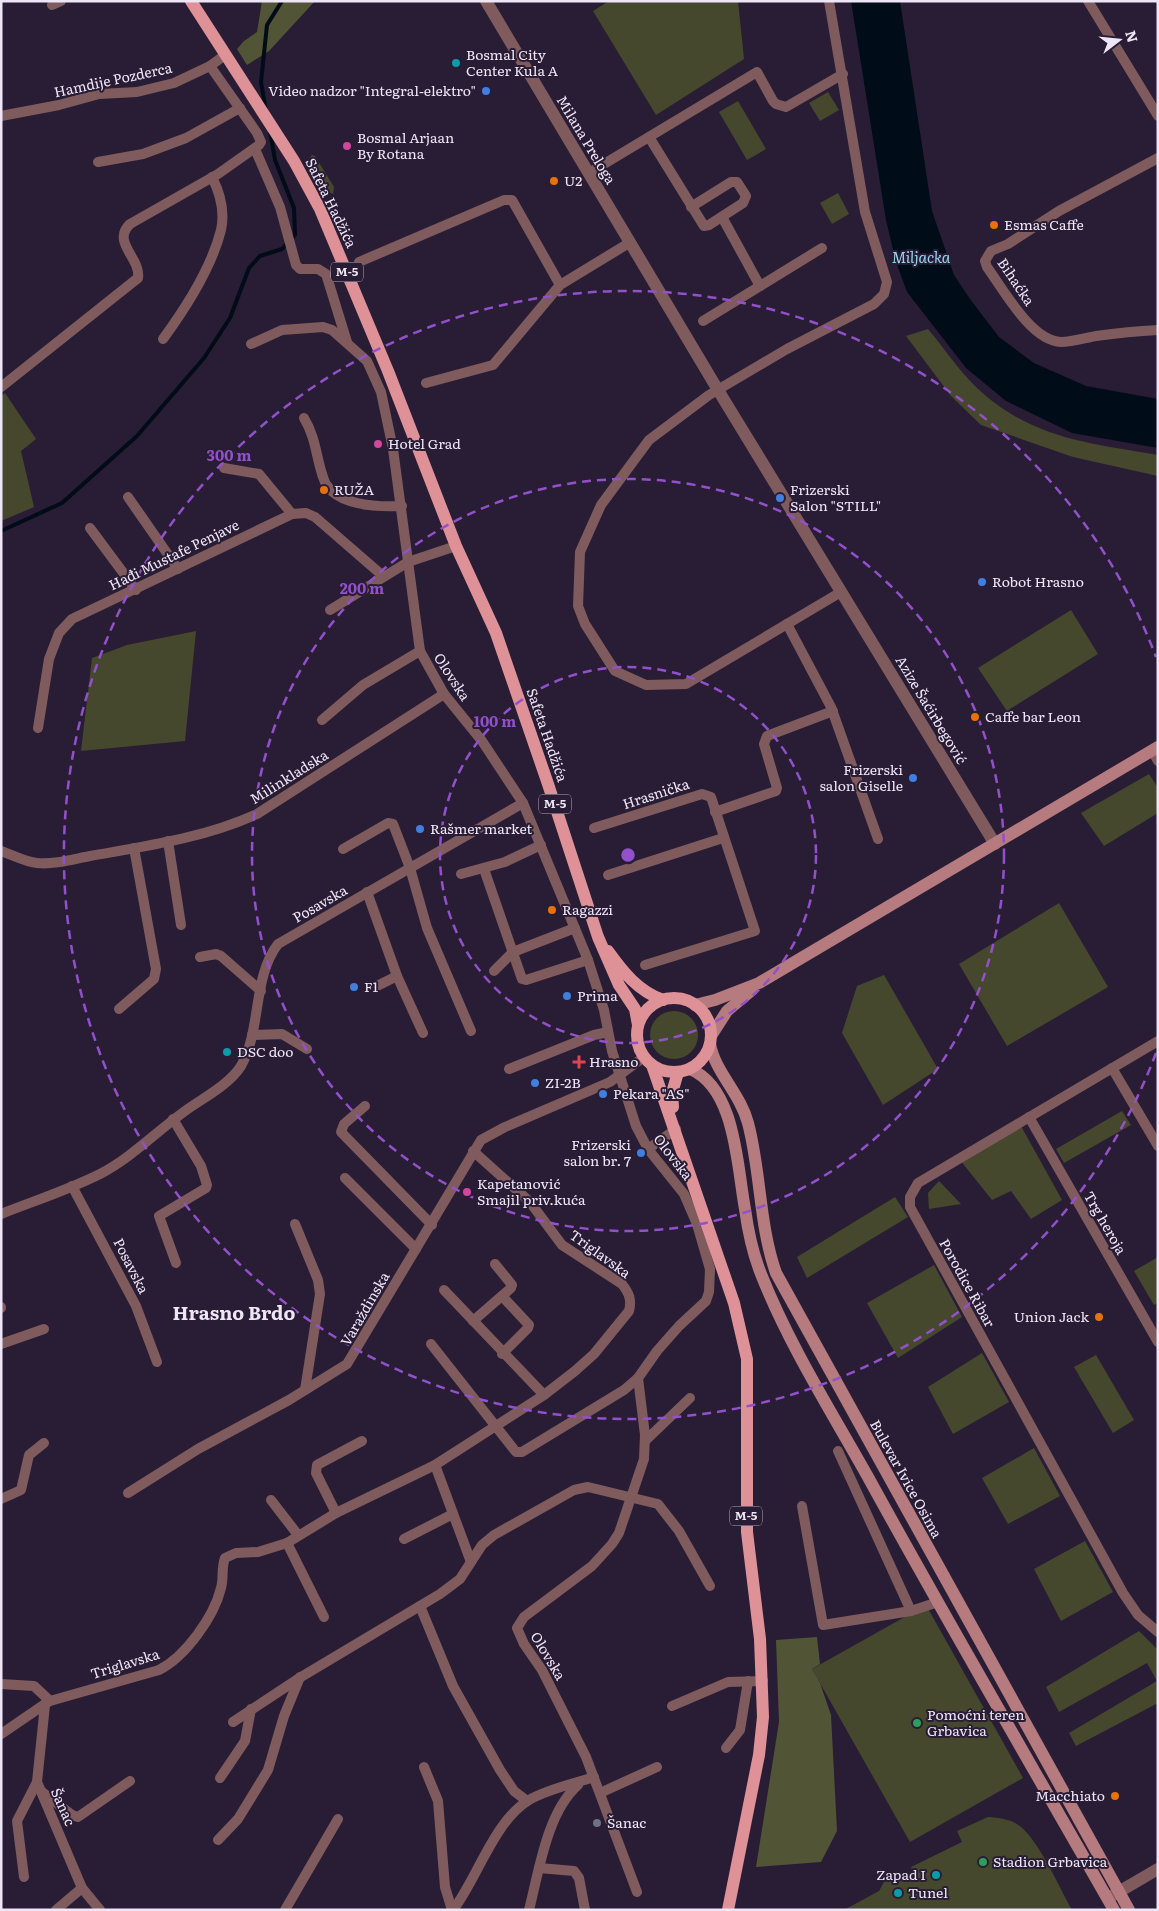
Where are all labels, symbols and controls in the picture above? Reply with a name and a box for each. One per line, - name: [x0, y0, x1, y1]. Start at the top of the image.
- north arrow: [1094, 15, 1144, 65]
- text: N: [1121, 28, 1144, 45]
- place label: Bosmal City Center Kula A: [466, 44, 559, 80]
- street label: Hamdije Pozderca: [52, 57, 174, 101]
- marker: Bosmal City Center Kula A: [450, 57, 462, 69]
- place label: Video nadzor "Integral-elektro": [268, 80, 476, 100]
- marker: Video nadzor "Integral-elektro": [480, 85, 492, 97]
- street label: Milana Preloga: [552, 91, 621, 188]
- place label: Bosmal Arjaan By Rotana: [357, 127, 454, 163]
- marker: Bosmal Arjaan By Rotana: [341, 140, 353, 152]
- street label: Safeta Hadžića: [301, 154, 363, 251]
- place label: U2: [564, 170, 582, 190]
- marker: U2: [548, 175, 560, 187]
- place label: Esmas Caffe: [1004, 214, 1084, 234]
- marker: Esmas Caffe: [988, 219, 1000, 231]
- water label: Miljacka: [892, 245, 951, 268]
- street label: Bihaćka: [994, 254, 1040, 310]
- road number: M-5: [331, 262, 363, 282]
- place label: Hotel Grad: [388, 433, 461, 453]
- marker: Hotel Grad: [372, 438, 384, 450]
- text: 300 m: [207, 443, 251, 466]
- place label: RUŽA: [334, 479, 375, 499]
- place label: Frizerski Salon "STILL": [790, 479, 881, 515]
- marker: RUŽA: [318, 484, 330, 496]
- marker: Frizerski Salon "STILL": [774, 492, 786, 504]
- street label: Hađi Mustafe Penjave: [105, 514, 242, 594]
- place label: Robot Hrasno: [992, 571, 1084, 591]
- text: 200 m: [340, 576, 384, 599]
- marker: Robot Hrasno: [976, 576, 988, 588]
- street label: Olovska: [430, 649, 476, 705]
- street label: Azize Šaćirbegović: [891, 651, 972, 768]
- street label: Safeta Hadžića: [523, 685, 573, 785]
- place label: Caffe bar Leon: [985, 706, 1081, 726]
- text: 100 m: [474, 709, 516, 732]
- marker: Caffe bar Leon: [969, 711, 981, 723]
- street label: Milinkladska: [245, 744, 332, 808]
- place label: Frizerski salon Giselle: [819, 759, 903, 795]
- marker: Frizerski salon Giselle: [907, 772, 919, 784]
- street label: Hrasnička: [620, 773, 692, 813]
- road number: M-5: [539, 794, 571, 814]
- place label: Rašmer market: [430, 818, 532, 838]
- marker: Rašmer market: [414, 823, 426, 835]
- centre of rings: [619, 846, 637, 864]
- street label: Posavska: [288, 879, 351, 927]
- place label: Ragazzi: [562, 899, 613, 919]
- marker: Ragazzi: [546, 904, 558, 916]
- place label: F1: [364, 976, 379, 996]
- marker: F1: [348, 981, 360, 993]
- place label: Prima: [577, 985, 618, 1005]
- marker: Prima: [561, 990, 573, 1002]
- place label: DSC doo: [237, 1041, 294, 1061]
- marker: DSC doo: [221, 1046, 233, 1058]
- place label: Hrasno: [589, 1051, 639, 1071]
- marker: Hrasno: [573, 1056, 585, 1068]
- place label: ZI-2B: [545, 1072, 581, 1092]
- marker: ZI-2B: [529, 1077, 541, 1089]
- place label: Pekara "AS": [613, 1083, 690, 1103]
- marker: Pekara "AS": [597, 1088, 609, 1100]
- street label: Olovska: [649, 1129, 698, 1184]
- place label: Frizerski salon br. 7: [564, 1134, 631, 1170]
- marker: Frizerski salon br. 7: [635, 1147, 647, 1159]
- place label: Kapetanović Smajil priv.kuća: [477, 1173, 586, 1209]
- marker: Kapetanović Smajil priv.kuća: [461, 1186, 473, 1198]
- street label: Trg heroja: [1080, 1187, 1132, 1258]
- street label: Triglavska: [566, 1224, 636, 1282]
- street label: Posavska: [109, 1234, 155, 1297]
- street label: Porodice Ribar: [935, 1235, 1001, 1331]
- street label: Varaždinska: [335, 1267, 394, 1349]
- district label: Hrasno Brdo: [173, 1298, 296, 1326]
- place label: Union Jack: [1014, 1306, 1089, 1326]
- marker: Union Jack: [1093, 1311, 1105, 1323]
- street label: Bulevar Ivice Osima: [866, 1416, 948, 1542]
- road number: M-5: [730, 1506, 762, 1525]
- street label: Olovska: [527, 1627, 571, 1684]
- street label: Triglavska: [88, 1643, 162, 1683]
- place label: Pomoćni teren Grbavica: [927, 1704, 1025, 1740]
- marker: Pomoćni teren Grbavica: [911, 1717, 923, 1729]
- street label: Šanac: [47, 1785, 81, 1829]
- place label: Macchiato: [1035, 1785, 1105, 1805]
- marker: Macchiato: [1109, 1790, 1121, 1802]
- place label: Šanac: [607, 1812, 646, 1832]
- marker: Šanac: [591, 1817, 603, 1829]
- place label: Stadion Grbavica: [993, 1851, 1108, 1871]
- marker: Stadion Grbavica: [977, 1856, 989, 1868]
- place label: Zapad I: [876, 1864, 926, 1884]
- marker: Zapad I: [930, 1869, 942, 1881]
- place label: Tunel: [908, 1882, 948, 1902]
- marker: Tunel: [892, 1887, 904, 1899]

